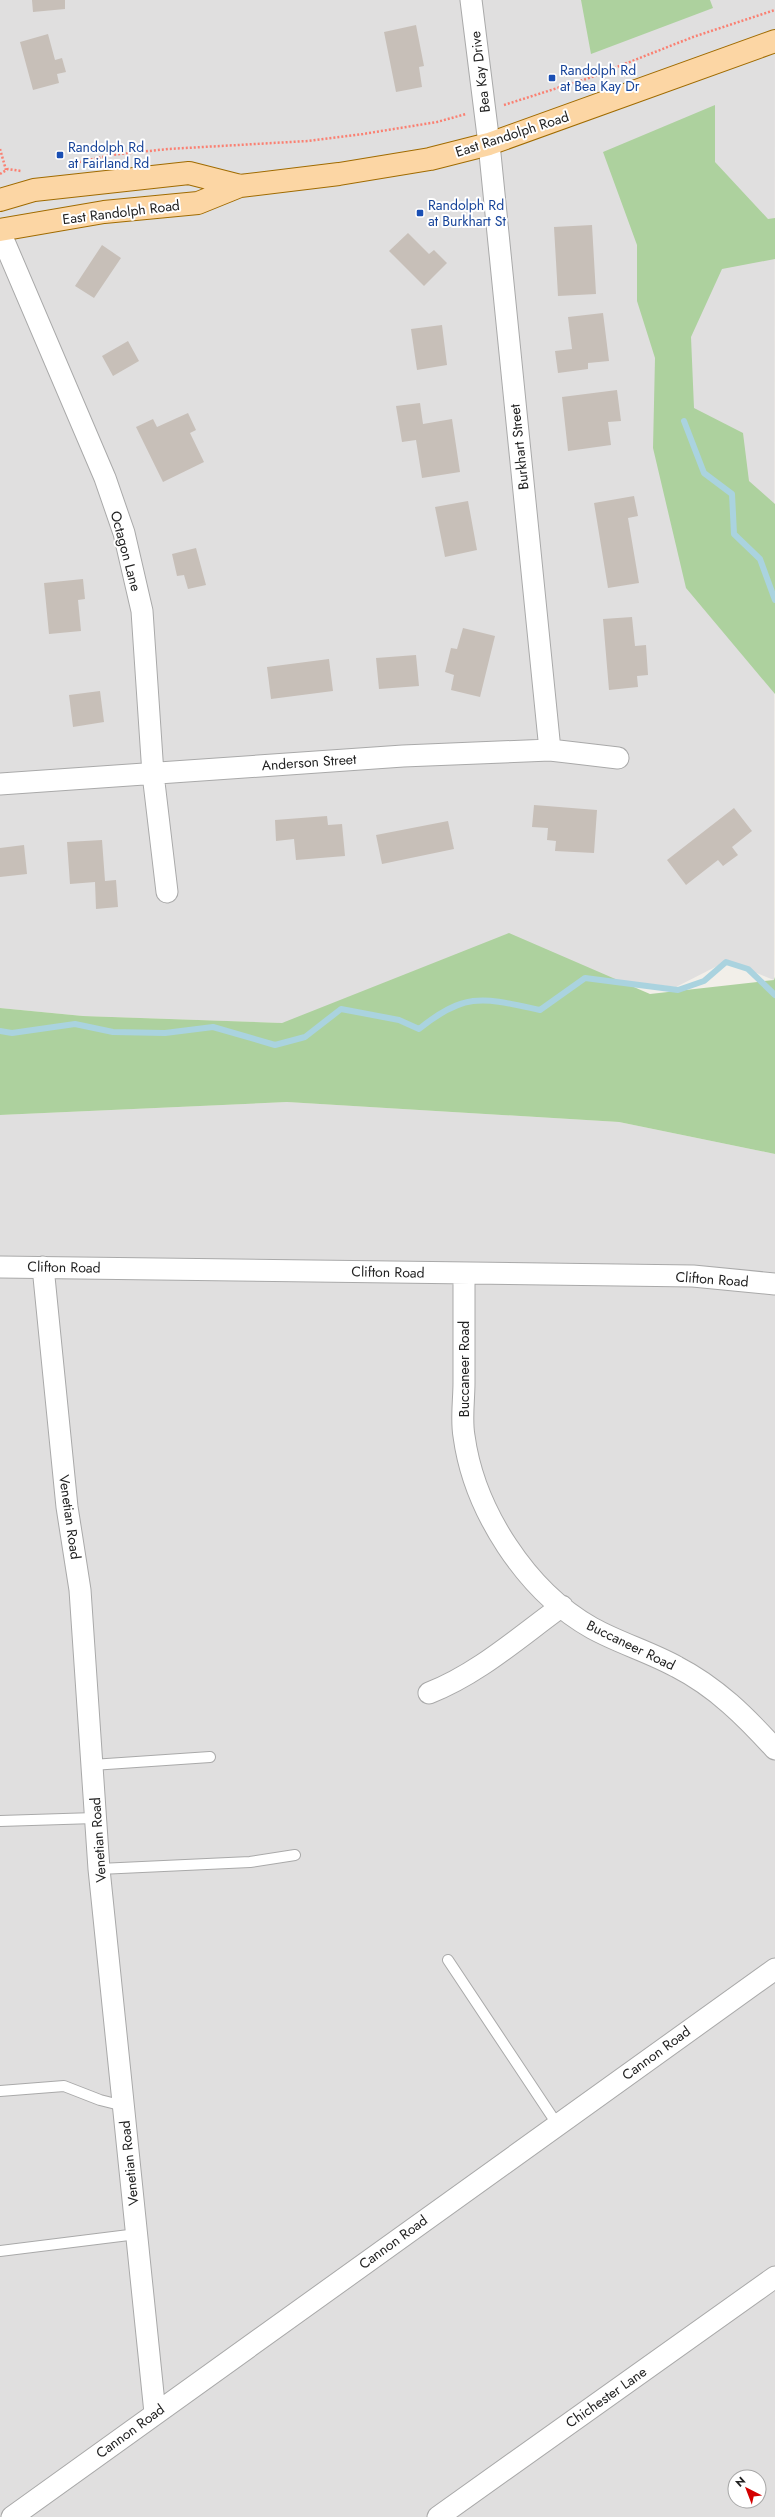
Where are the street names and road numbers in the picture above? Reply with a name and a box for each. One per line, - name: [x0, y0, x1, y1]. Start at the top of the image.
- street label: Bea Kay Drive: [465, 30, 495, 114]
- street label: East Randolph Road: [453, 106, 571, 162]
- street label: East Randolph Road: [61, 195, 181, 229]
- street label: Burkhart Street: [504, 403, 533, 491]
- street label: Octagon Lane: [106, 509, 146, 593]
- street label: Anderson Street: [261, 749, 358, 775]
- street label: Clifton Road: [27, 1256, 101, 1278]
- street label: Clifton Road: [351, 1261, 425, 1283]
- street label: Clifton Road: [675, 1266, 749, 1292]
- street label: Buccaneer Road: [454, 1321, 474, 1417]
- street label: Venetian Road: [54, 1473, 86, 1561]
- street label: Buccaneer Road: [583, 1615, 679, 1675]
- street label: Venetian Road: [85, 1797, 111, 1883]
- street label: Cannon Road: [618, 2021, 694, 2085]
- street label: Venetian Road: [115, 2120, 143, 2206]
- street label: Cannon Road: [355, 2210, 431, 2274]
- street label: Chichester Lane: [562, 2362, 650, 2432]
- street label: Cannon Road: [92, 2399, 168, 2463]

